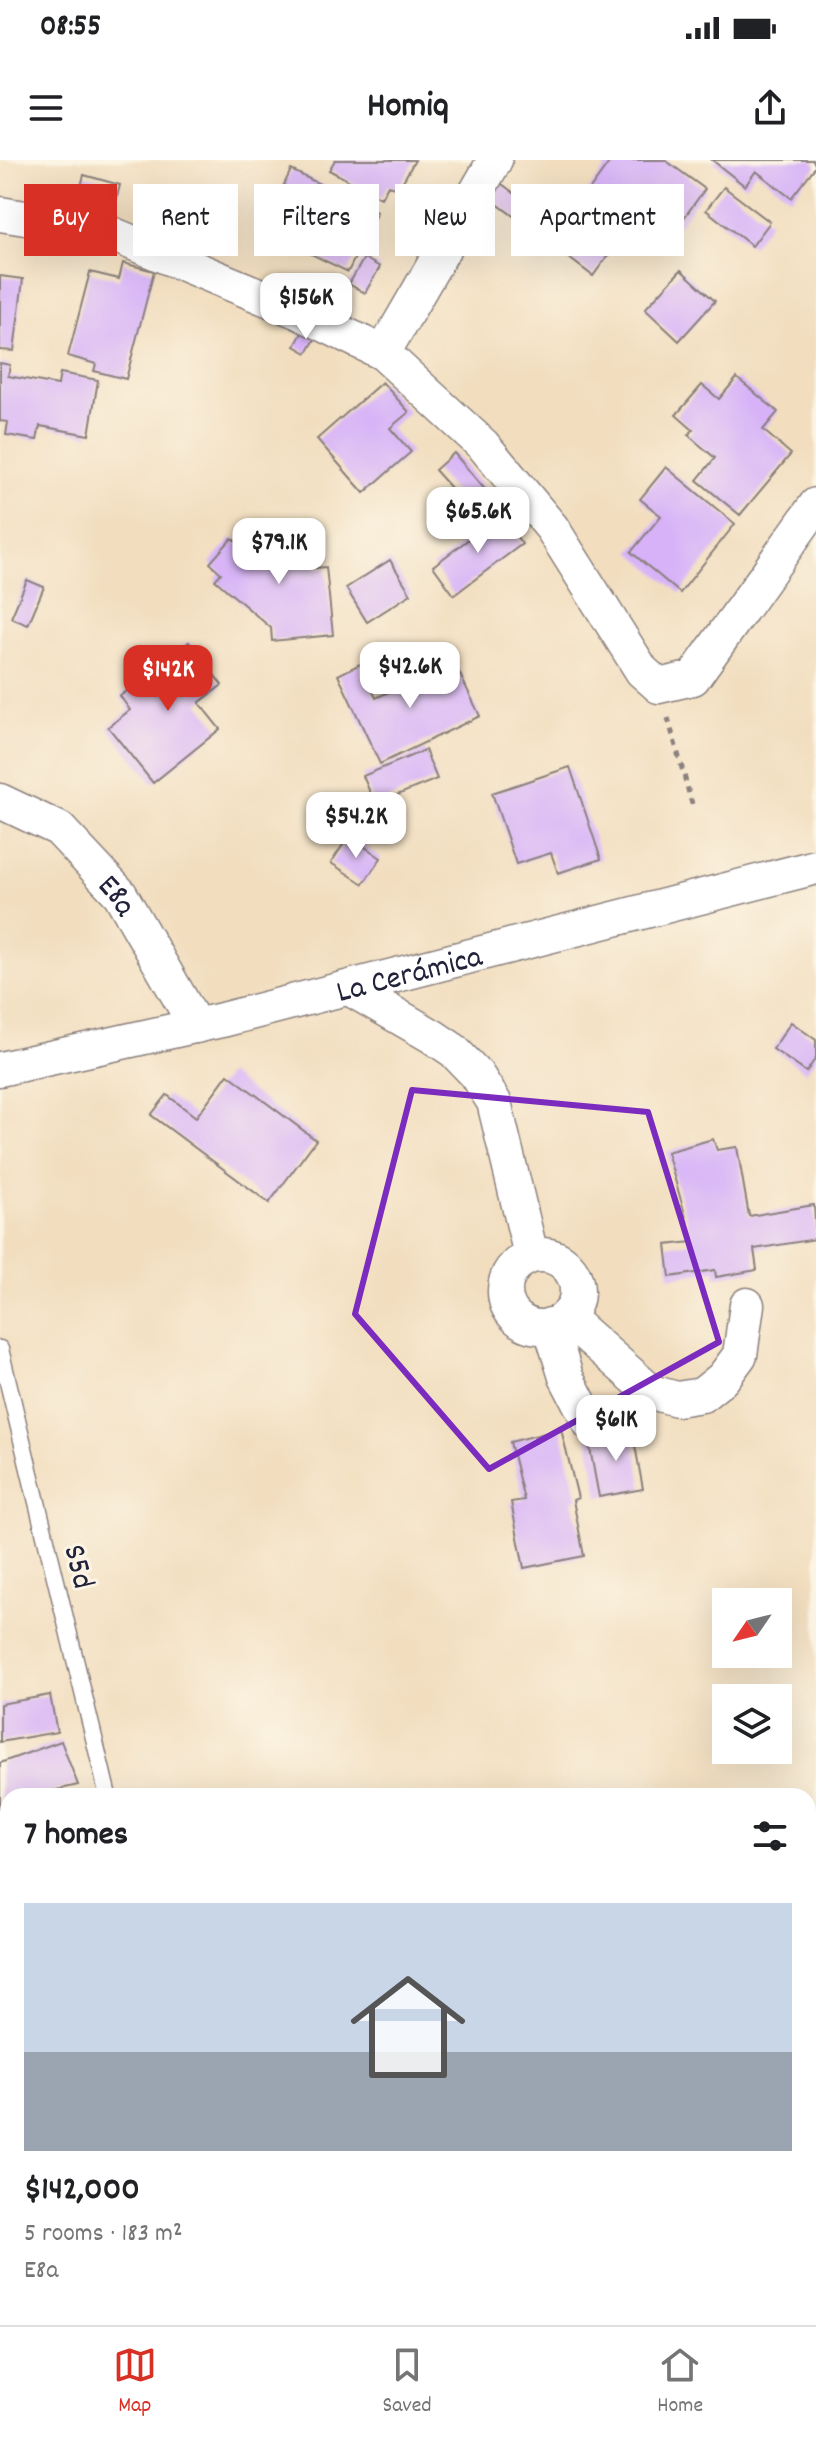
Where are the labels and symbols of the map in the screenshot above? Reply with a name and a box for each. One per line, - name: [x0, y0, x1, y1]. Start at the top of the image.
- pin: $156K: [250, 273, 362, 341]
- pin: $65.6K: [413, 487, 543, 555]
- pin: $79.1K: [214, 518, 344, 586]
- pin: $42.6K: [345, 642, 475, 710]
- pin: $142K: [112, 645, 224, 713]
- pin: $54.2K: [291, 792, 421, 860]
- street label: E8a: [85, 866, 146, 927]
- street label: La Cerámica: [332, 936, 489, 1018]
- pin: $61K: [569, 1395, 663, 1463]
- street label: S5d: [49, 1540, 104, 1594]
- north arrow: [712, 1588, 792, 1668]

